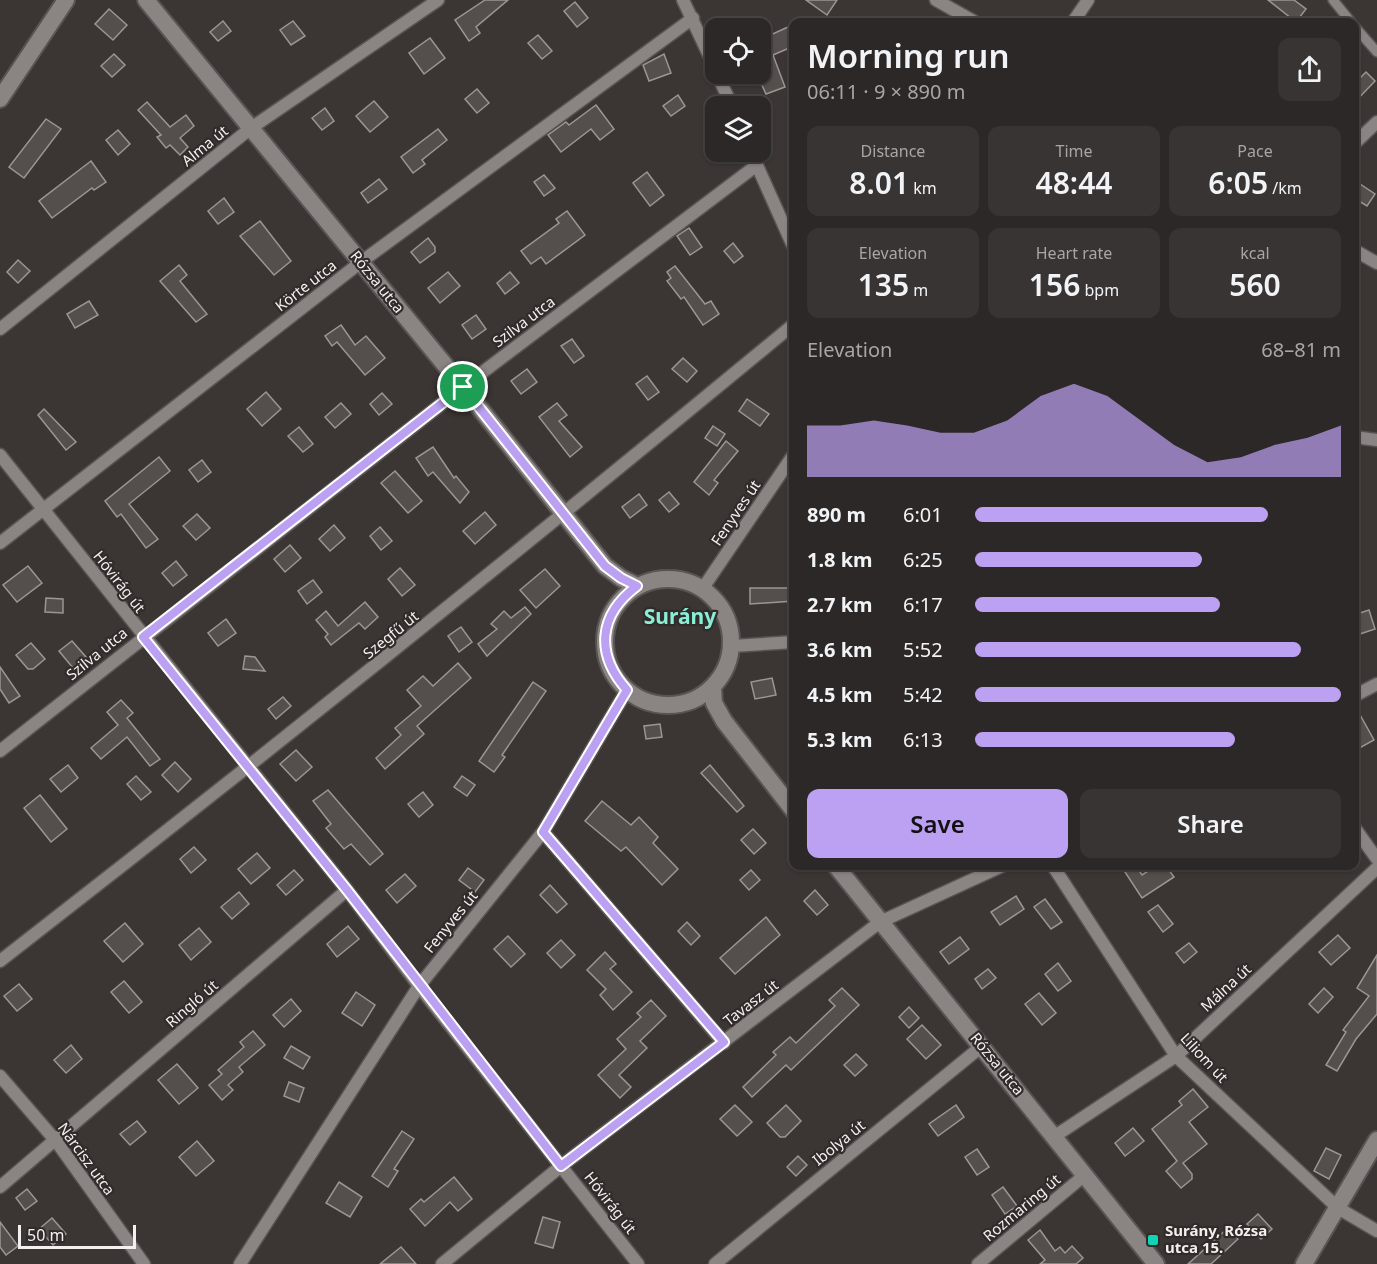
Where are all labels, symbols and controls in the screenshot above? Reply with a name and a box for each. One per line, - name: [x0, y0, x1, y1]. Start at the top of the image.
- map controls: [705, 18, 771, 162]
- button: locate: [705, 18, 771, 84]
- text: Morning run: [807, 33, 1009, 78]
- button: share: [1278, 38, 1341, 101]
- text: 06:11 · 9 × 890 m: [807, 78, 965, 105]
- button: layers: [705, 96, 771, 162]
- street label: Alma út: [177, 120, 232, 170]
- text: Distance: [861, 140, 925, 162]
- text: Time: [1055, 140, 1093, 162]
- text: Pace: [1237, 140, 1273, 162]
- text: 8.01: [849, 162, 909, 203]
- text: 48:44: [1036, 162, 1112, 203]
- text: 6:05: [1208, 162, 1268, 203]
- text: km: [909, 177, 937, 199]
- text: /km: [1268, 177, 1302, 199]
- text: Elevation: [859, 242, 927, 264]
- text: Heart rate: [1036, 242, 1112, 264]
- text: kcal: [1240, 242, 1270, 264]
- street label: Rózsa utca: [346, 246, 409, 317]
- street label: Körte utca: [271, 255, 340, 315]
- text: 135: [858, 264, 909, 305]
- text: 156: [1029, 264, 1080, 305]
- text: 560: [1229, 264, 1281, 305]
- text: m: [909, 279, 928, 301]
- text: bpm: [1080, 279, 1119, 301]
- street label: Szilva utca: [488, 291, 559, 351]
- text: Elevation: [807, 336, 892, 363]
- text: 68–81 m: [1261, 336, 1341, 363]
- pin: [437, 361, 488, 412]
- icon: arrive: [446, 370, 479, 403]
- street label: Fenyves út: [706, 475, 765, 549]
- text: 890 m: [807, 501, 866, 528]
- text: 6:01: [903, 501, 943, 528]
- street label: Hóvirág út: [89, 546, 151, 617]
- text: 1.8 km: [807, 546, 873, 573]
- text: 6:25: [903, 546, 943, 573]
- text: 2.7 km: [807, 591, 873, 618]
- text: 6:17: [903, 591, 943, 618]
- district label: Surány: [644, 602, 716, 630]
- street label: Szegfű út: [358, 605, 423, 663]
- street label: Szilva utca: [62, 622, 131, 684]
- text: 3.6 km: [807, 636, 873, 663]
- text: 5:52: [903, 636, 943, 663]
- text: 4.5 km: [807, 681, 873, 708]
- text: 5:42: [903, 681, 943, 708]
- text: 5.3 km: [807, 726, 873, 753]
- text: 6:13: [903, 726, 943, 753]
- button: Save: [807, 789, 1068, 858]
- button: Share: [1080, 789, 1341, 858]
- street label: Fenyves út: [419, 885, 482, 957]
- street label: Málna út: [1196, 958, 1255, 1016]
- street label: Tavasz út: [719, 974, 782, 1030]
- street label: Ringló út: [161, 975, 222, 1032]
- street label: Rózsa utca: [966, 1028, 1029, 1099]
- street label: Liliom út: [1177, 1028, 1233, 1087]
- street label: Ibolya út: [808, 1115, 869, 1169]
- street label: Nárcisz utca: [54, 1118, 120, 1199]
- street label: Hóvirág út: [580, 1167, 642, 1238]
- street label: Rozmaring út: [979, 1169, 1065, 1245]
- place label: Surány, Rózsa utca 15.: [1165, 1220, 1267, 1257]
- scale bar: [18, 1222, 136, 1250]
- text: 50 m: [27, 1224, 64, 1246]
- marker: Surány, Rózsa utca 15.: [1146, 1233, 1160, 1247]

